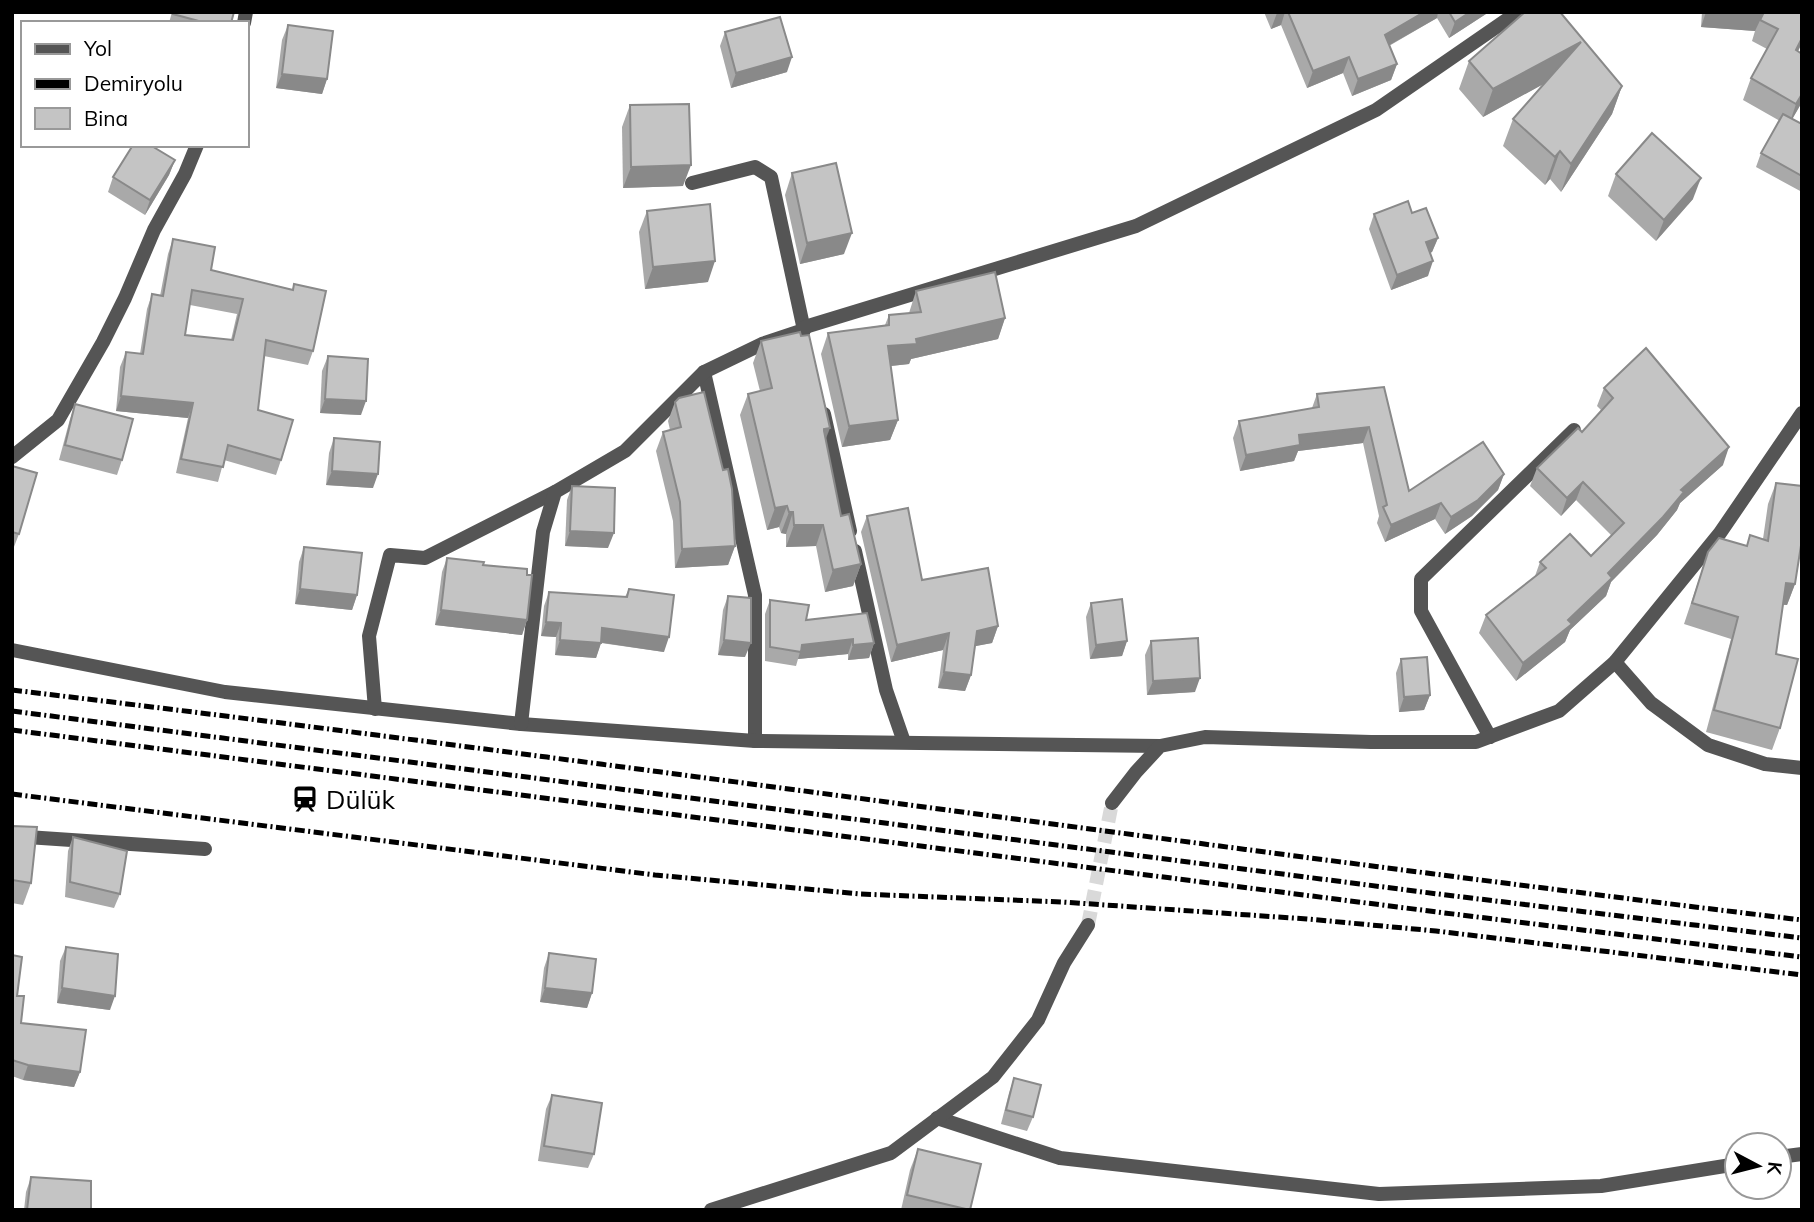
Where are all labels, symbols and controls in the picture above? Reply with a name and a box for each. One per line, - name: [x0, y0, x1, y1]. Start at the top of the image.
- legend: [21, 21, 248, 147]
- text: Yol: [83, 35, 112, 61]
- text: Demiryolu: [84, 70, 183, 96]
- text: Bina: [84, 105, 128, 131]
- place label: Dülük: [326, 783, 396, 816]
- station icon: Dülük: [290, 784, 320, 814]
- north arrow: [1723, 1131, 1793, 1201]
- text: K: [1762, 1160, 1788, 1177]

